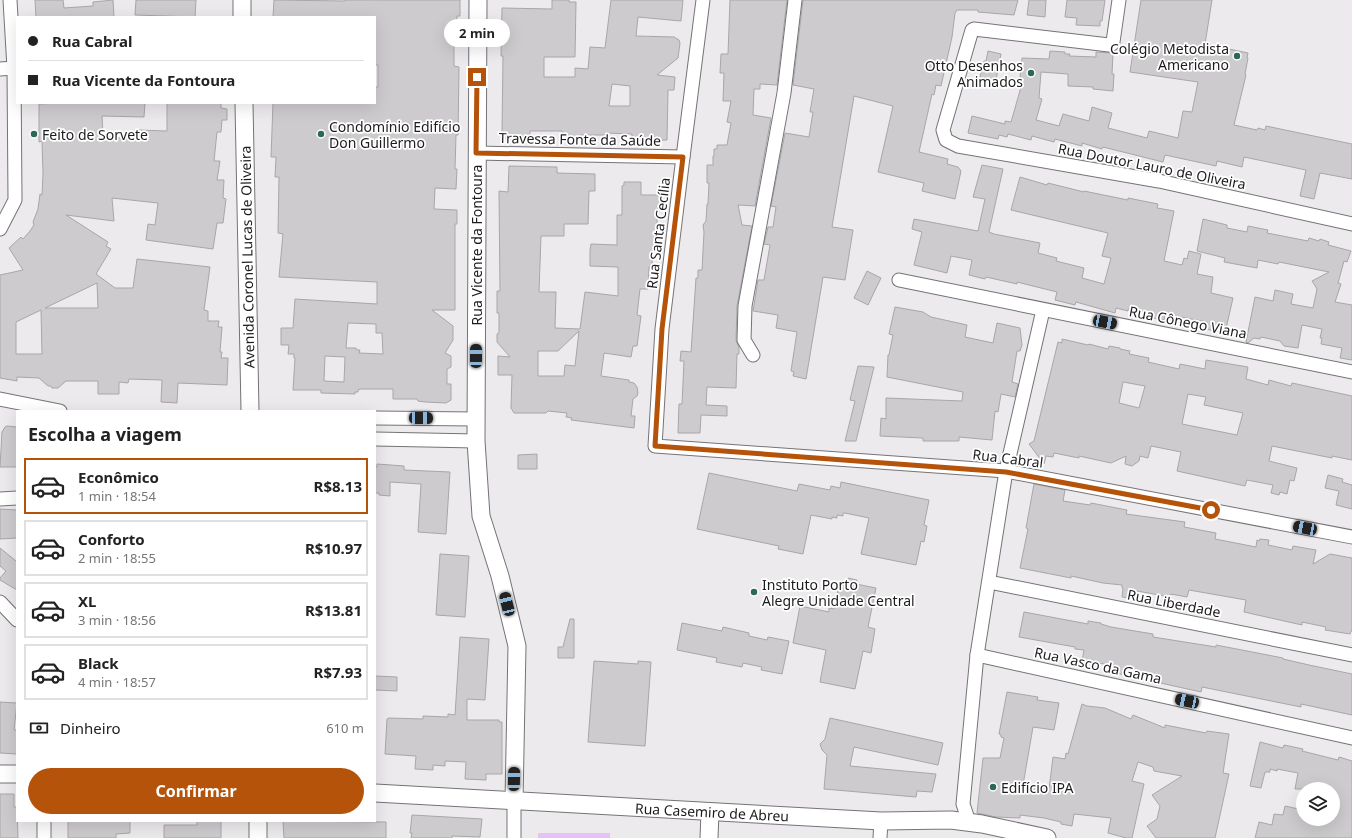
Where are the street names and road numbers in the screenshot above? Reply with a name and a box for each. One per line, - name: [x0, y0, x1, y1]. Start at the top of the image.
- street label: Travessa Fonte da Saúde: [499, 128, 661, 150]
- street label: Rua Doutor Lauro de Oliveira: [1056, 138, 1248, 194]
- street label: Avenida Coronel Lucas de Oliveira: [236, 146, 258, 368]
- street label: Rua Vicente da Fontoura: [467, 165, 486, 325]
- street label: Rua Santa Cecília: [642, 176, 674, 290]
- street label: Rua Cônego Viana: [1127, 301, 1249, 343]
- street label: Rua Cabral: [972, 444, 1044, 472]
- street label: Rua Liberdade: [1126, 585, 1222, 621]
- street label: Rua Vasco da Gama: [1033, 642, 1163, 688]
- street label: Rua Casemiro de Abreu: [634, 798, 790, 826]

